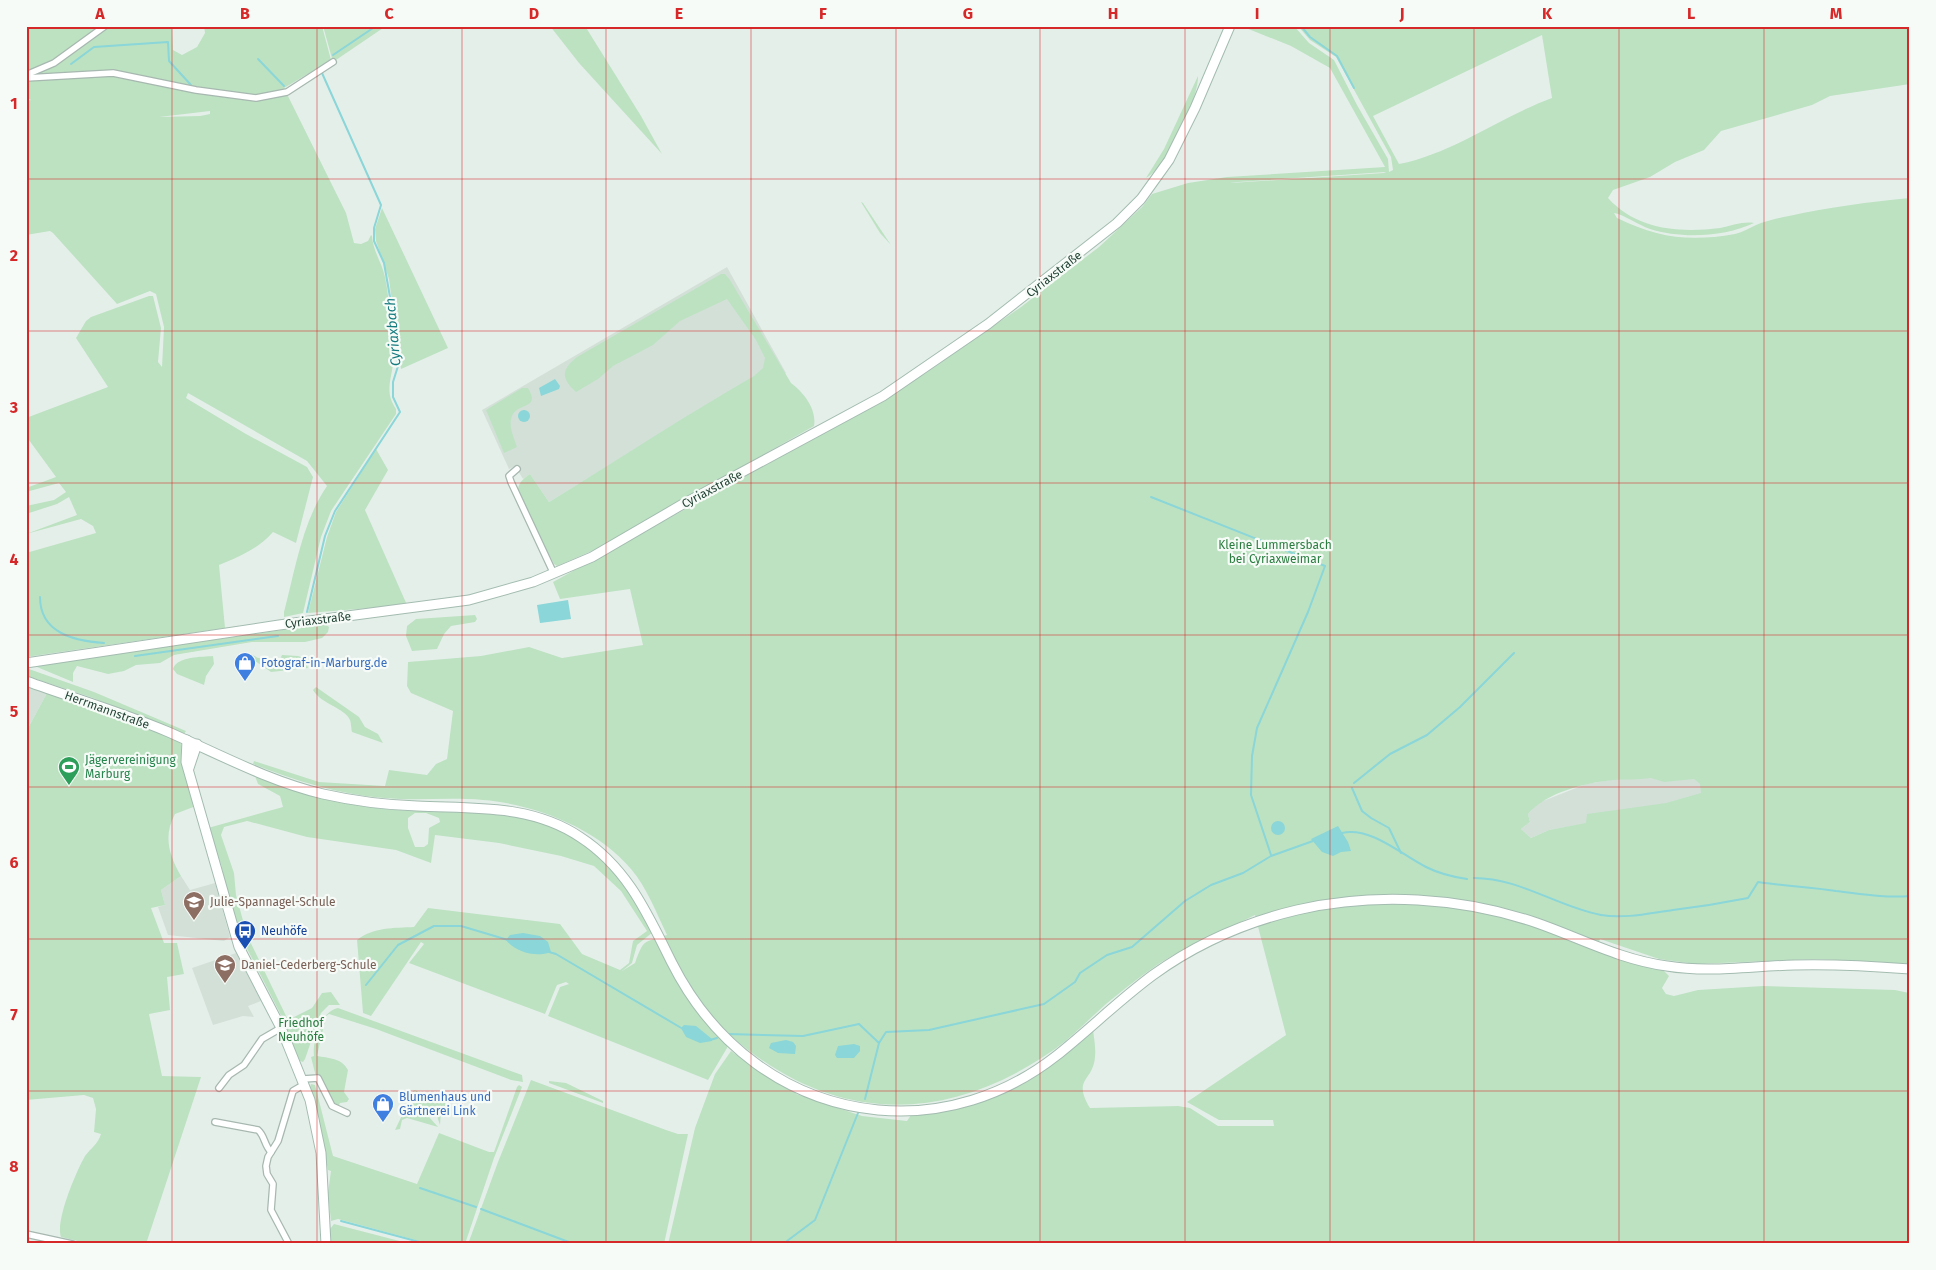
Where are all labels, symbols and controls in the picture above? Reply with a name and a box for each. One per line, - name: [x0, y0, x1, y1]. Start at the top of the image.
- text: A: [94, 4, 105, 23]
- text: B: [240, 4, 250, 23]
- text: C: [384, 4, 394, 23]
- text: D: [529, 4, 539, 23]
- text: E: [675, 4, 683, 23]
- text: F: [819, 4, 827, 23]
- text: G: [963, 4, 973, 23]
- text: H: [1108, 4, 1118, 23]
- text: I: [1255, 4, 1259, 23]
- text: J: [1398, 4, 1405, 23]
- text: K: [1542, 4, 1553, 23]
- text: L: [1687, 4, 1695, 23]
- text: M: [1830, 4, 1843, 23]
- text: 1: [10, 94, 18, 113]
- text: 2: [10, 246, 18, 265]
- street label: Cyriaxstraße: [1023, 248, 1085, 300]
- water label: Cyriaxbach: [382, 297, 404, 367]
- text: 3: [9, 398, 18, 417]
- street label: Cyriaxstraße: [679, 467, 745, 511]
- park label: Kleine Lummersbach bei Cyriaxweimar: [1218, 538, 1332, 566]
- text: 4: [9, 550, 19, 569]
- street label: Cyriaxstraße: [284, 609, 352, 631]
- shop icon: Fotograf-in-Marburg.de: [233, 651, 257, 682]
- place label: Fotograf-in-Marburg.de: [261, 656, 387, 670]
- street label: Herrmannstraße: [63, 688, 151, 732]
- text: 5: [10, 702, 19, 721]
- place label: Jägervereinigung Marburg: [85, 753, 176, 781]
- sports icon: Jägervereinigung Marburg: [57, 755, 81, 786]
- text: 6: [9, 853, 19, 872]
- school or university icon: Julie-Spannagel-Schule: [182, 890, 206, 921]
- place label: Julie-Spannagel-Schule: [210, 895, 336, 909]
- bus stop icon: Neuhöfe: [233, 919, 257, 950]
- place label: Neuhöfe: [261, 924, 307, 938]
- school or university icon: Daniel-Cederberg-Schule: [213, 953, 237, 984]
- place label: Daniel-Cederberg-Schule: [241, 958, 377, 972]
- text: 7: [10, 1005, 18, 1024]
- park label: Friedhof Neuhöfe: [278, 1016, 325, 1044]
- place label: Blumenhaus und Gärtnerei Link: [399, 1090, 491, 1118]
- shop icon: Blumenhaus und Gärtnerei Link: [371, 1092, 395, 1123]
- text: 8: [9, 1157, 19, 1176]

